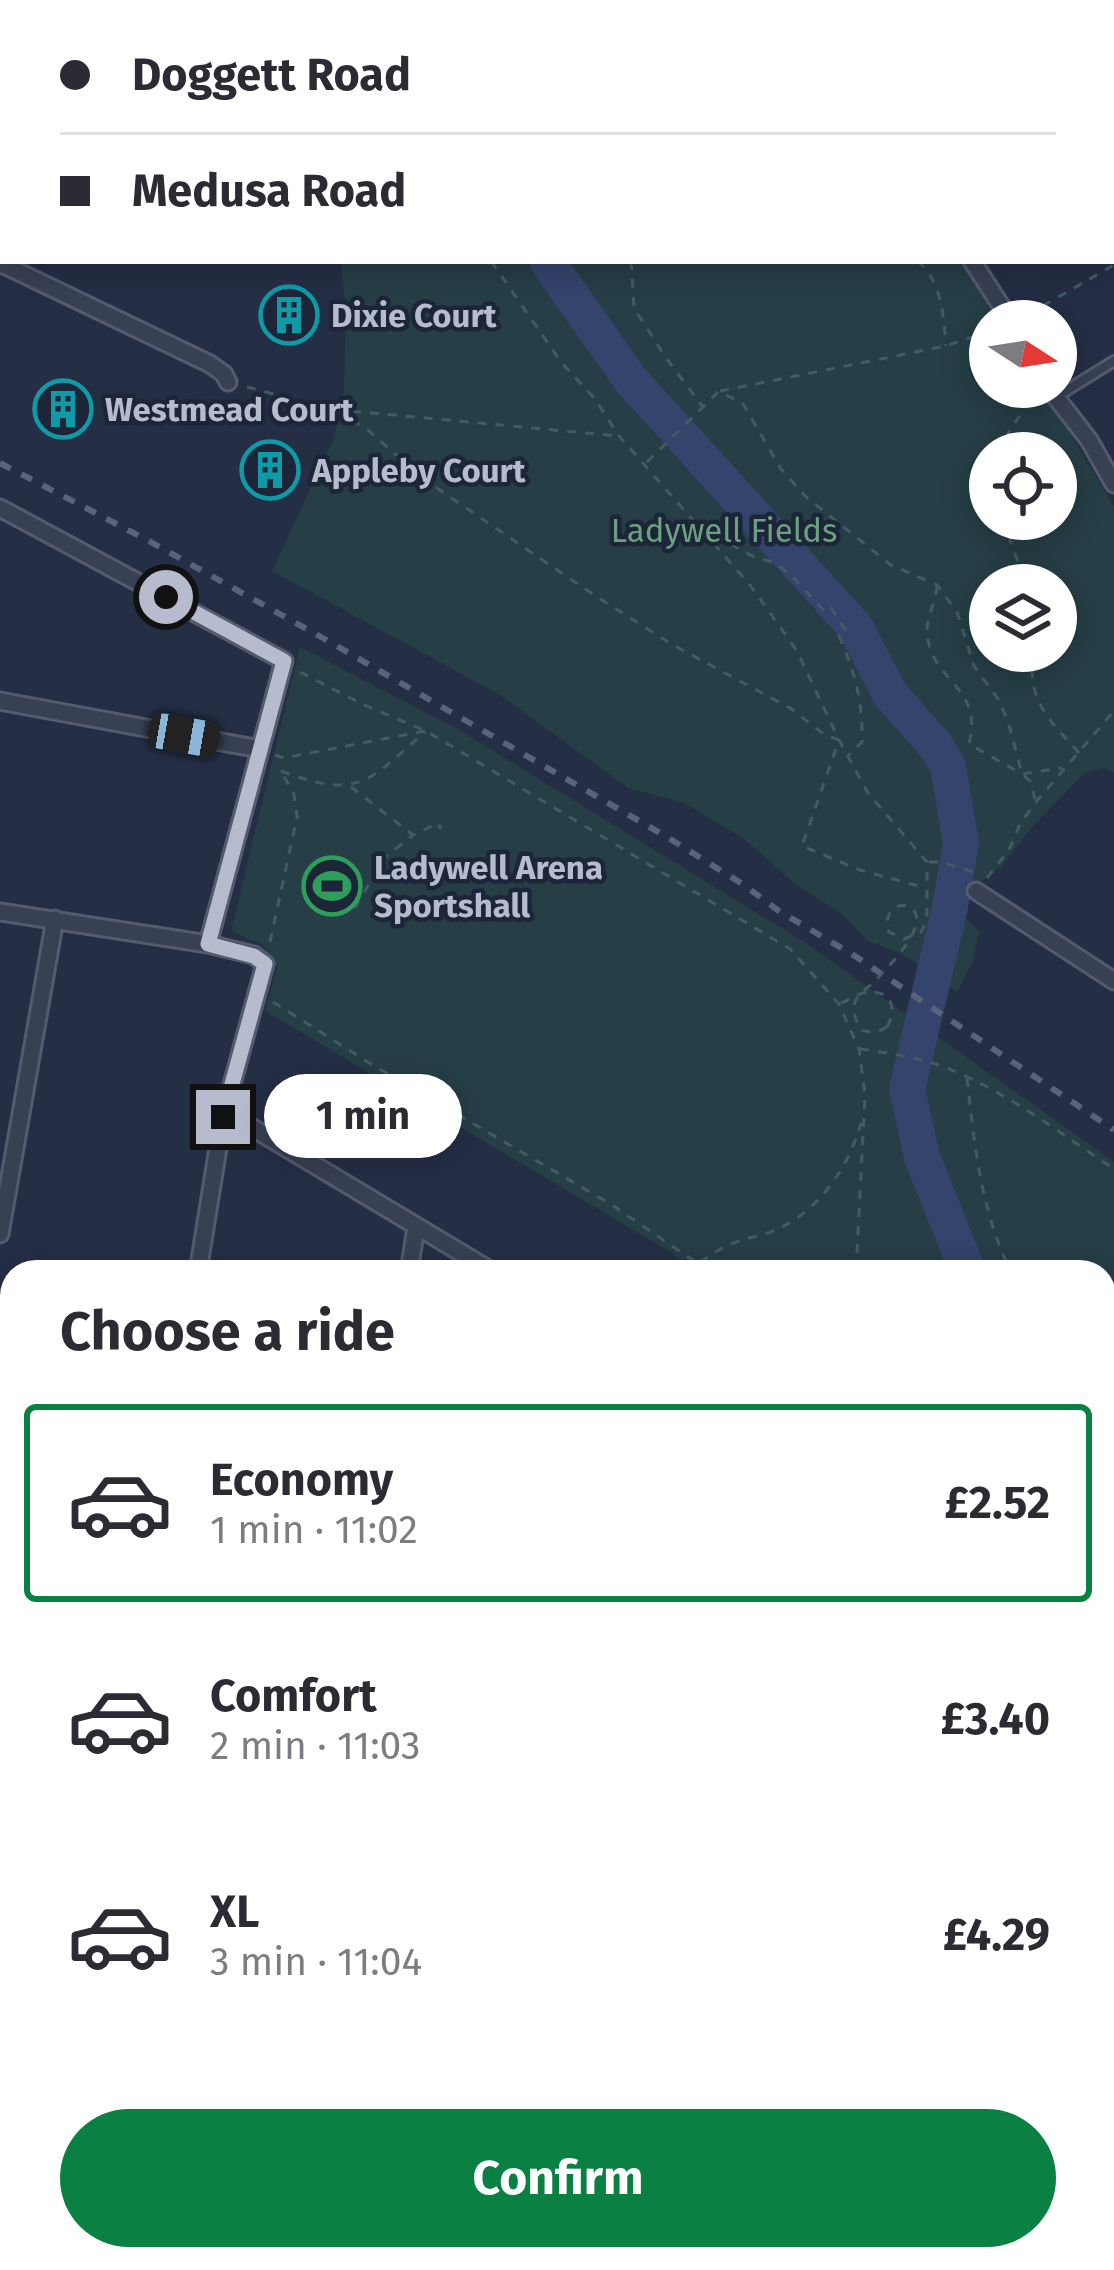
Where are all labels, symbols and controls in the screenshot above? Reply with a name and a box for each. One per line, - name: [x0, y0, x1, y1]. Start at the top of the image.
- text: Doggett Road: [132, 48, 411, 102]
- text: Medusa Road: [132, 164, 406, 218]
- building icon: Dixie Court: [258, 284, 320, 346]
- place label: Dixie Court: [331, 296, 498, 336]
- north arrow: [969, 300, 1077, 408]
- map controls: [969, 300, 1077, 672]
- building icon: Westmead Court: [32, 378, 94, 440]
- place label: Westmead Court: [105, 390, 355, 430]
- button: locate: [969, 432, 1077, 540]
- building icon: Appleby Court: [239, 439, 301, 501]
- place label: Appleby Court: [311, 451, 527, 491]
- park label: Ladywell Fields: [611, 511, 837, 551]
- button: layers: [969, 564, 1077, 672]
- route start: [139, 570, 193, 624]
- car: [145, 711, 223, 759]
- place label: Ladywell Arena Sportshall: [374, 848, 603, 926]
- sports icon: Ladywell Arena Sportshall: [301, 855, 363, 917]
- callout: 1 min: [265, 1075, 463, 1159]
- route end: [196, 1090, 250, 1144]
- text: 1 min: [316, 1093, 410, 1139]
- text: Choose a ride: [60, 1300, 395, 1364]
- icon: car: [66, 1449, 174, 1557]
- text: Economy: [210, 1453, 393, 1507]
- text: £2.52: [944, 1476, 1050, 1530]
- text: 1 min · 11:02: [210, 1507, 418, 1553]
- icon: car: [66, 1665, 174, 1773]
- text: Comfort: [210, 1669, 377, 1723]
- text: £3.40: [941, 1692, 1050, 1746]
- text: 2 min · 11:03: [210, 1723, 420, 1769]
- icon: car: [66, 1881, 174, 1989]
- text: XL: [210, 1885, 259, 1939]
- text: £4.29: [943, 1908, 1050, 1962]
- text: 3 min · 11:04: [210, 1939, 422, 1985]
- button: Confirm: [60, 2109, 1056, 2247]

